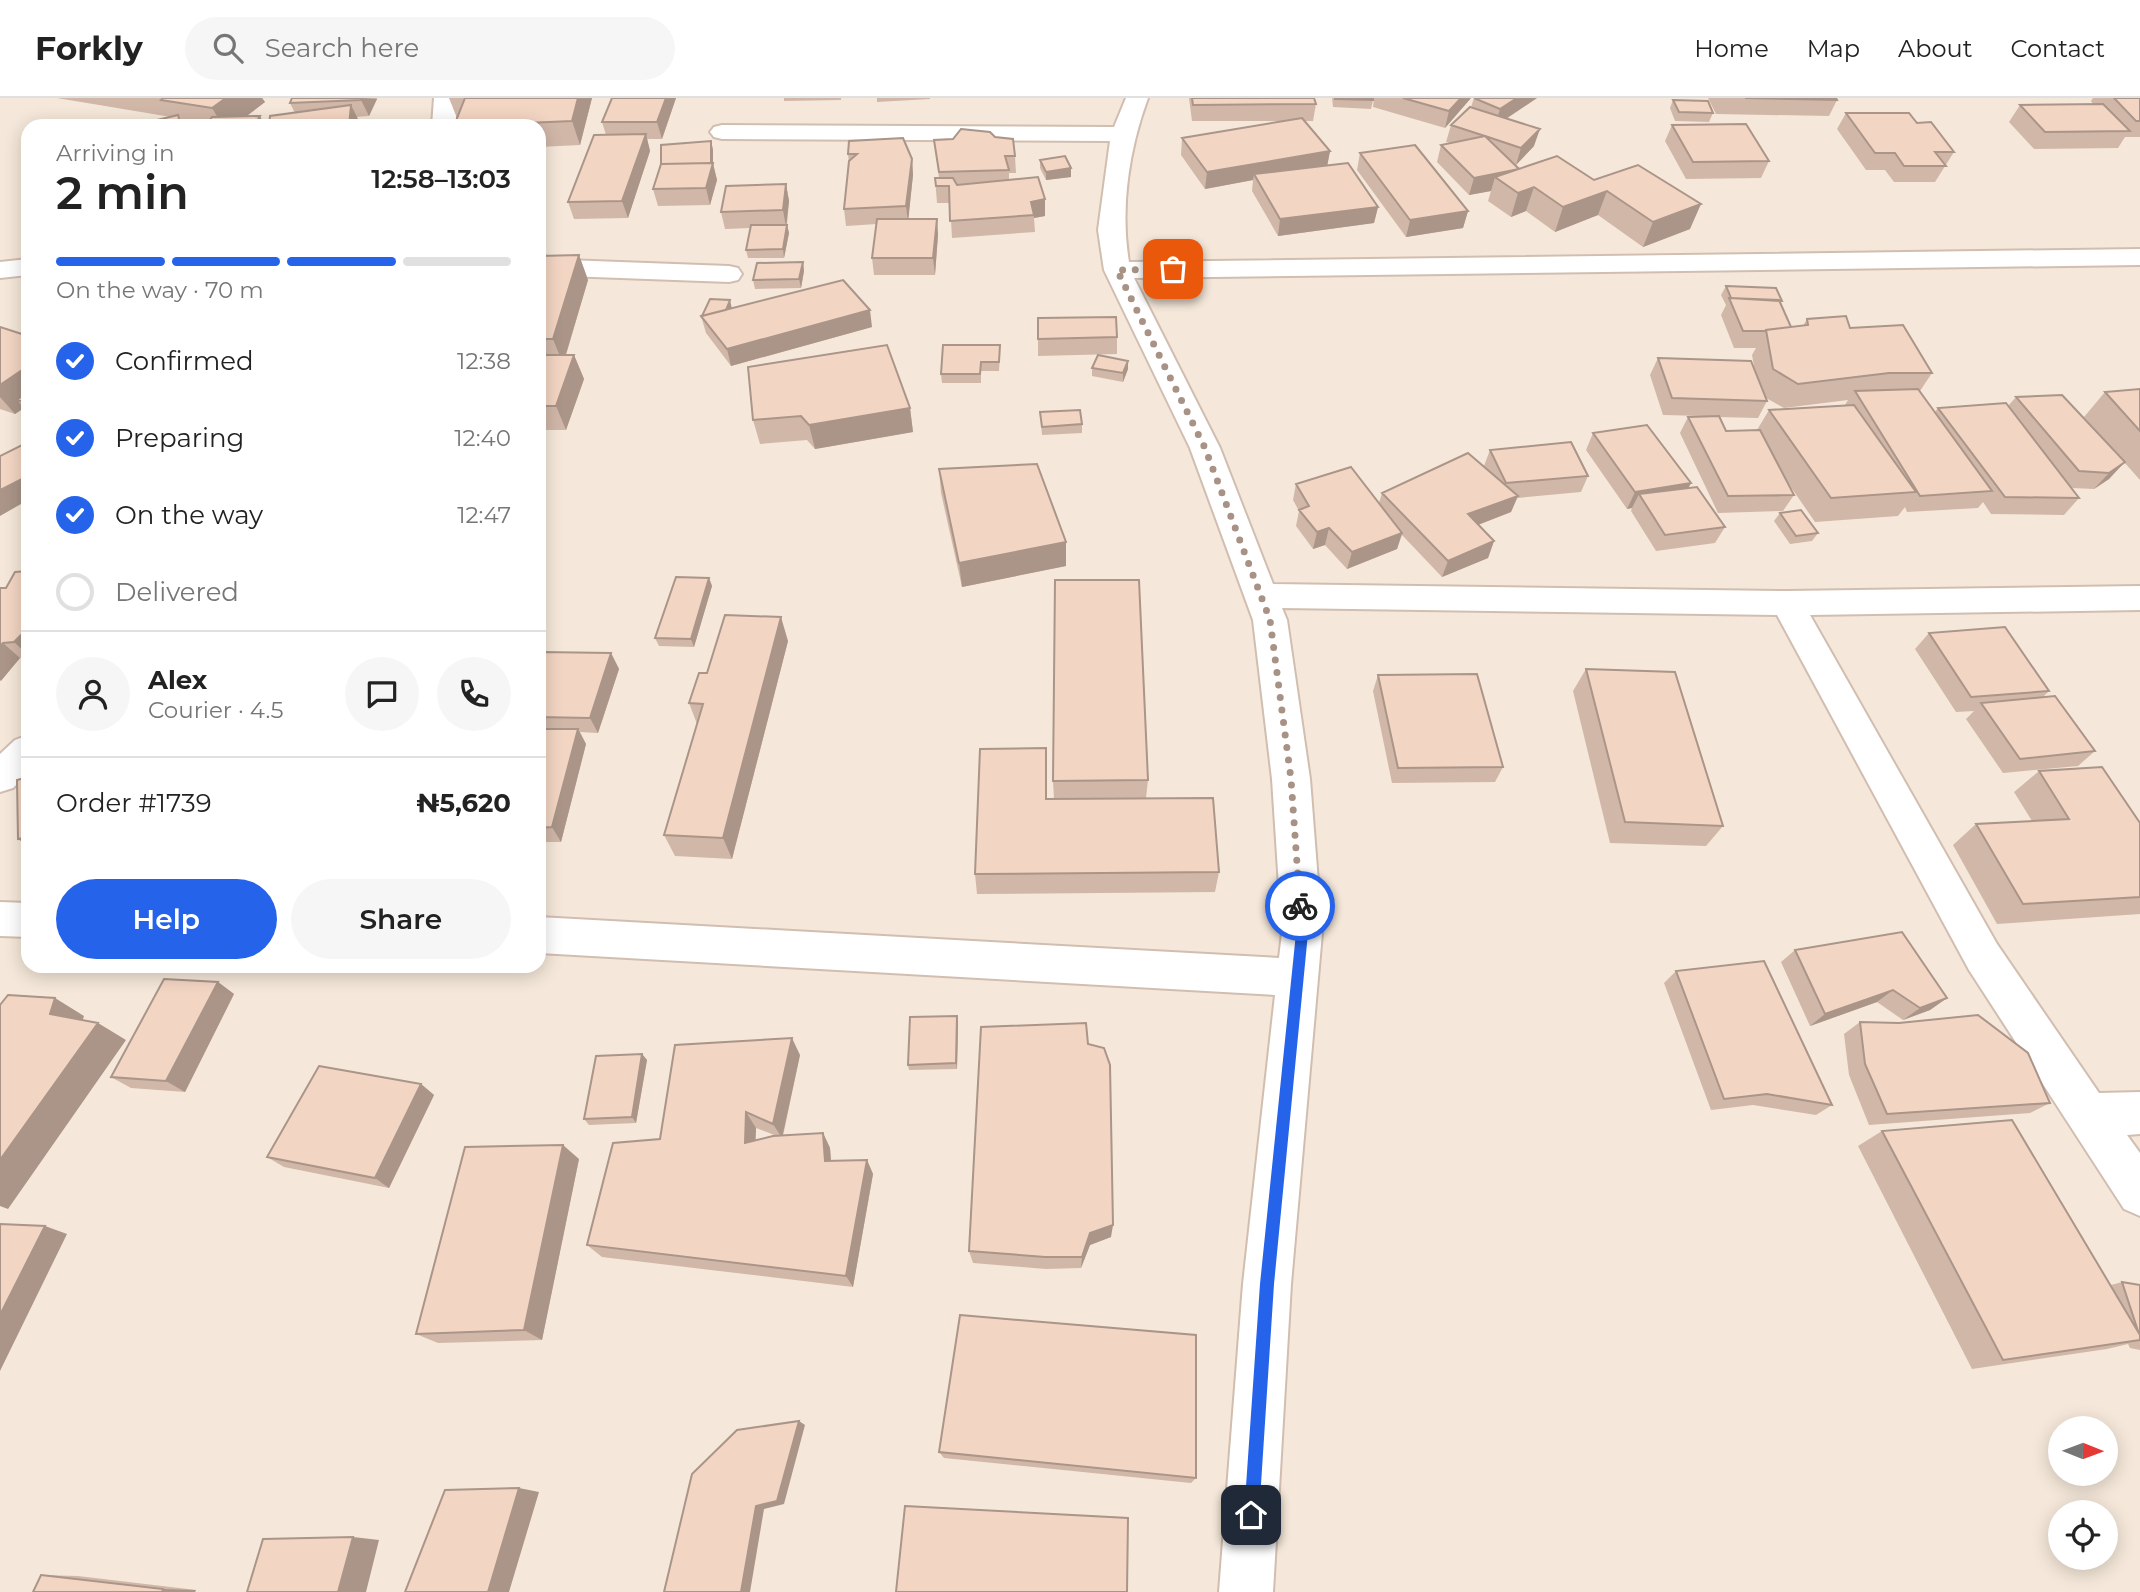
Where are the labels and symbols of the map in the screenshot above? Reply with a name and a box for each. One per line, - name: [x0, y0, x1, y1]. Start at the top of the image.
- pin: [1143, 239, 1203, 299]
- courier: [1265, 871, 1335, 941]
- north arrow: [2048, 1416, 2118, 1486]
- pin: [1221, 1485, 1281, 1545]

